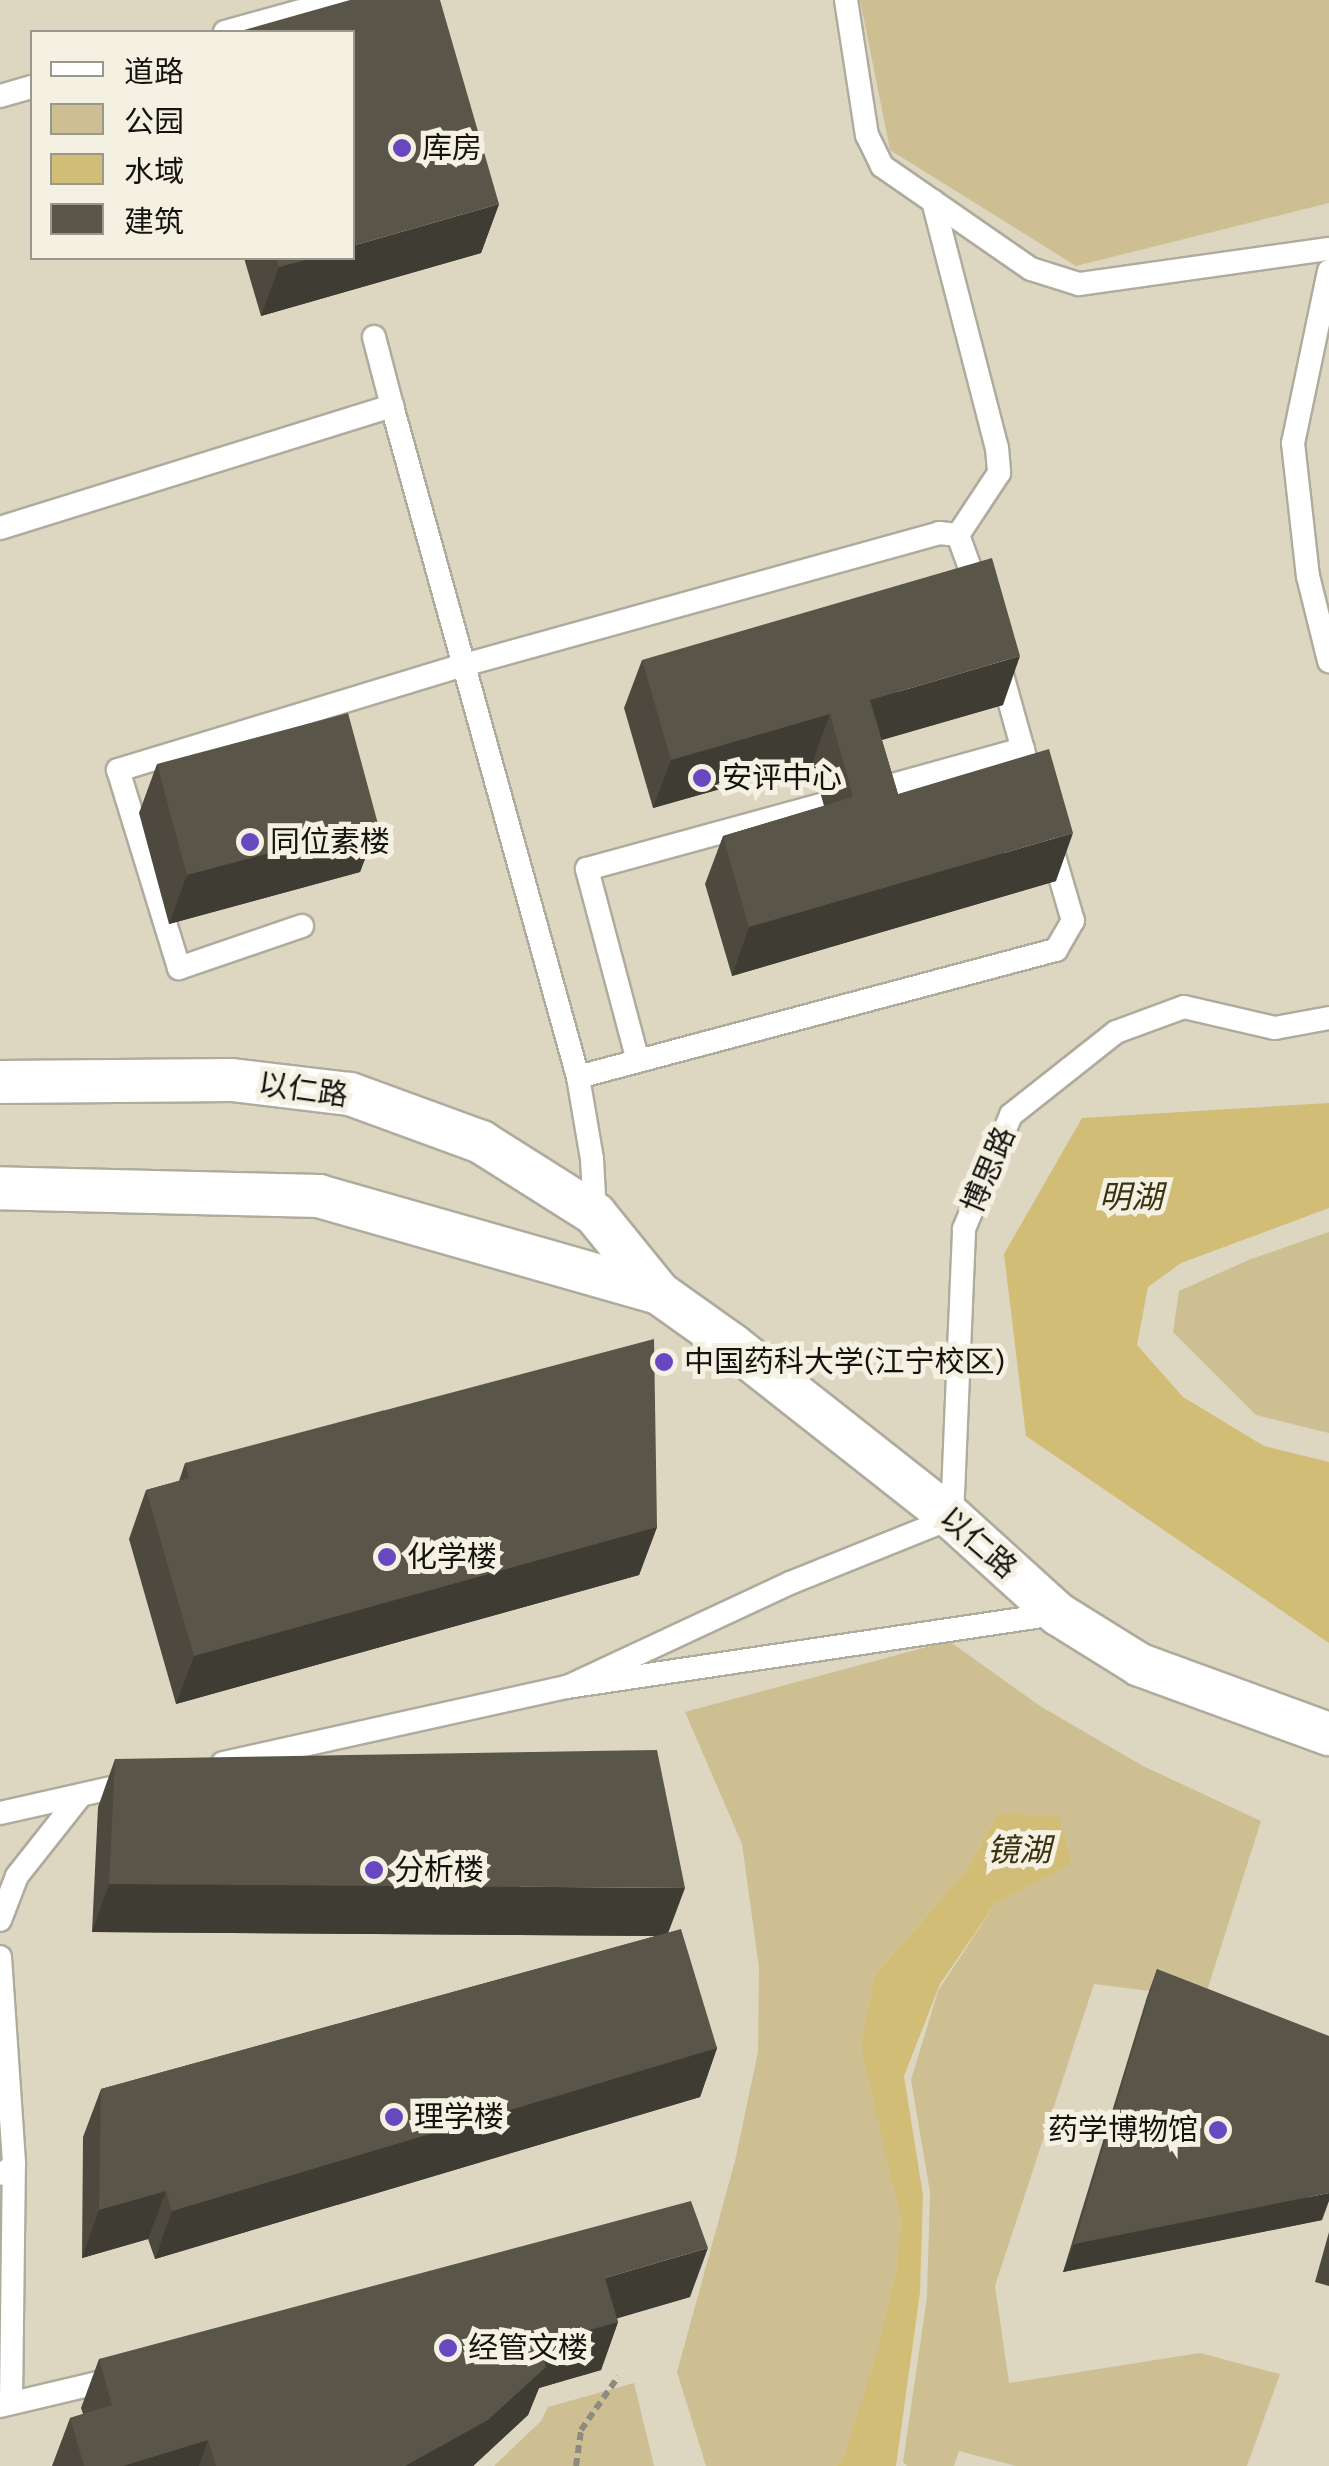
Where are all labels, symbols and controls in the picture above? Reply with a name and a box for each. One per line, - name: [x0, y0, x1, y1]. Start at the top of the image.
- legend: [30, 30, 355, 260]
- text: 道路: [124, 53, 184, 90]
- text: 公园: [124, 103, 184, 140]
- place label: 库房: [422, 130, 482, 166]
- marker: 库房: [391, 137, 413, 159]
- text: 水域: [124, 153, 184, 190]
- text: 建筑: [124, 203, 184, 240]
- place label: 安评中心: [722, 760, 842, 796]
- marker: 安评中心: [691, 767, 713, 789]
- place label: 同位素楼: [270, 824, 390, 860]
- marker: 同位素楼: [239, 831, 261, 853]
- street label: 以仁路: [256, 1066, 350, 1114]
- street label: 博思路: [955, 1122, 1023, 1218]
- water label: 明湖: [1099, 1178, 1163, 1216]
- place label: 中国药科大学(江宁校区): [684, 1344, 1005, 1380]
- marker: 中国药科大学(江宁校区): [653, 1351, 675, 1373]
- street label: 以仁路: [932, 1500, 1024, 1586]
- place label: 化学楼: [407, 1539, 497, 1575]
- marker: 化学楼: [376, 1546, 398, 1568]
- water label: 镜湖: [987, 1831, 1051, 1869]
- place label: 分析楼: [394, 1852, 484, 1888]
- marker: 分析楼: [363, 1859, 385, 1881]
- place label: 理学楼: [414, 2099, 504, 2135]
- marker: 理学楼: [383, 2106, 405, 2128]
- place label: 药学博物馆: [1048, 2112, 1198, 2148]
- marker: 药学博物馆: [1207, 2119, 1229, 2141]
- place label: 经管文楼: [468, 2330, 588, 2366]
- marker: 经管文楼: [437, 2337, 459, 2359]

